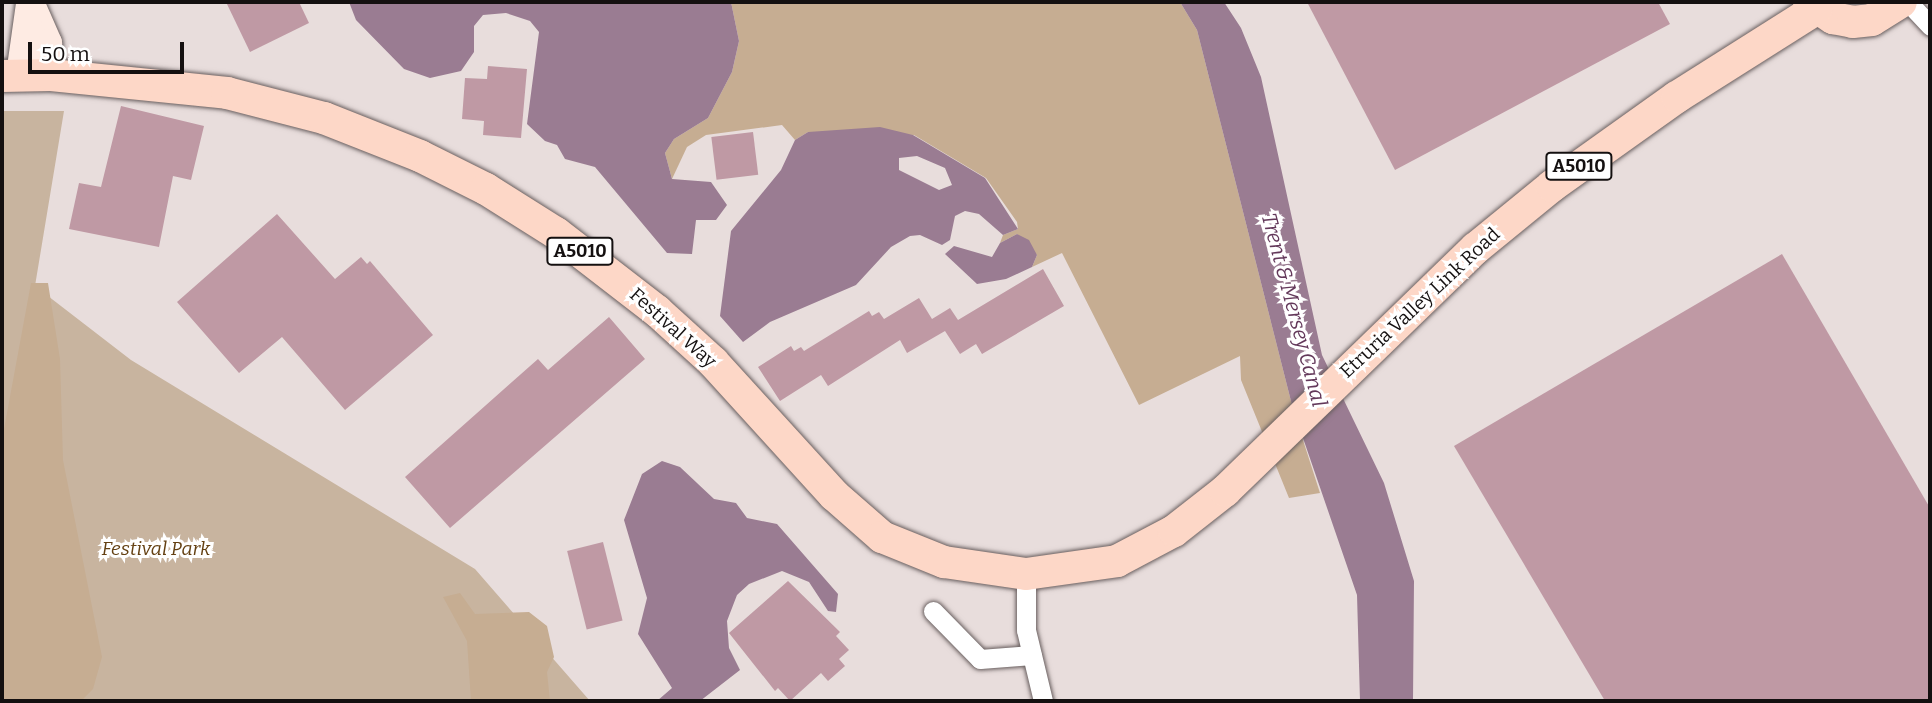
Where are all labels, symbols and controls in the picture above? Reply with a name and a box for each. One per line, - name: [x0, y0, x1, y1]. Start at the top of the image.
- scale bar: [32, 28, 187, 72]
- text: 50 m: [41, 41, 90, 67]
- road number: A5010: [1544, 152, 1614, 181]
- water label: Trent & Mersey Canal: [1256, 210, 1332, 410]
- street label: Etruria Valley Link Road: [1335, 223, 1505, 383]
- road number: A5010: [545, 236, 615, 265]
- street label: Festival Way: [625, 283, 721, 373]
- park label: Festival Park: [102, 538, 210, 560]

